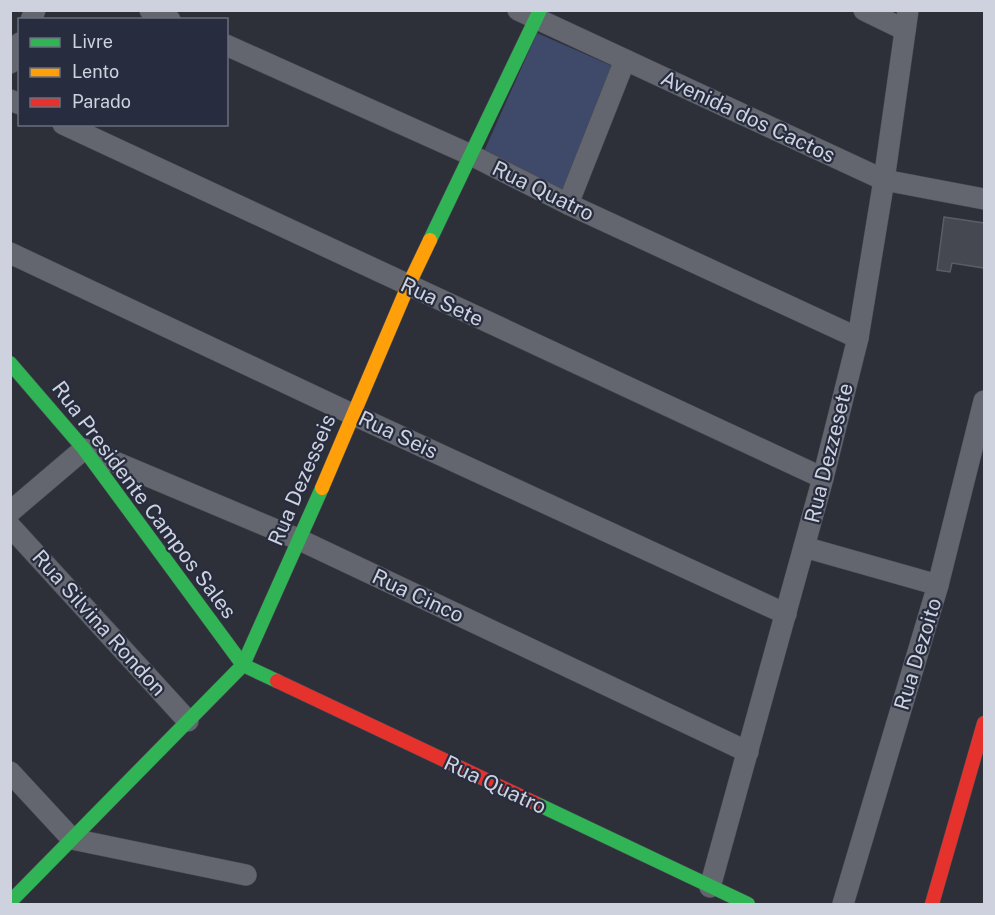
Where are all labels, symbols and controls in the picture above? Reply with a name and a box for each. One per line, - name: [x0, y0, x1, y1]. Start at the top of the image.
- legend: [18, 18, 228, 126]
- text: Livre: [72, 31, 113, 52]
- text: Lento: [72, 61, 119, 82]
- street label: Avenida dos Cactos: [657, 65, 839, 168]
- text: Parado: [72, 91, 131, 112]
- street label: Rua Quatro: [488, 155, 598, 226]
- street label: Rua Sete: [397, 272, 487, 332]
- street label: Rua Presidente Campos Sales: [47, 376, 242, 623]
- street label: Rua Dezzesete: [799, 380, 858, 525]
- street label: Rua Seis: [355, 405, 442, 464]
- street label: Rua Dezesseis: [263, 411, 340, 549]
- street label: Rua Silvina Rondon: [27, 545, 171, 701]
- street label: Rua Cinco: [368, 563, 468, 628]
- street label: Rua Dezoito: [889, 595, 946, 713]
- street label: Rua Quatro: [440, 750, 550, 819]

